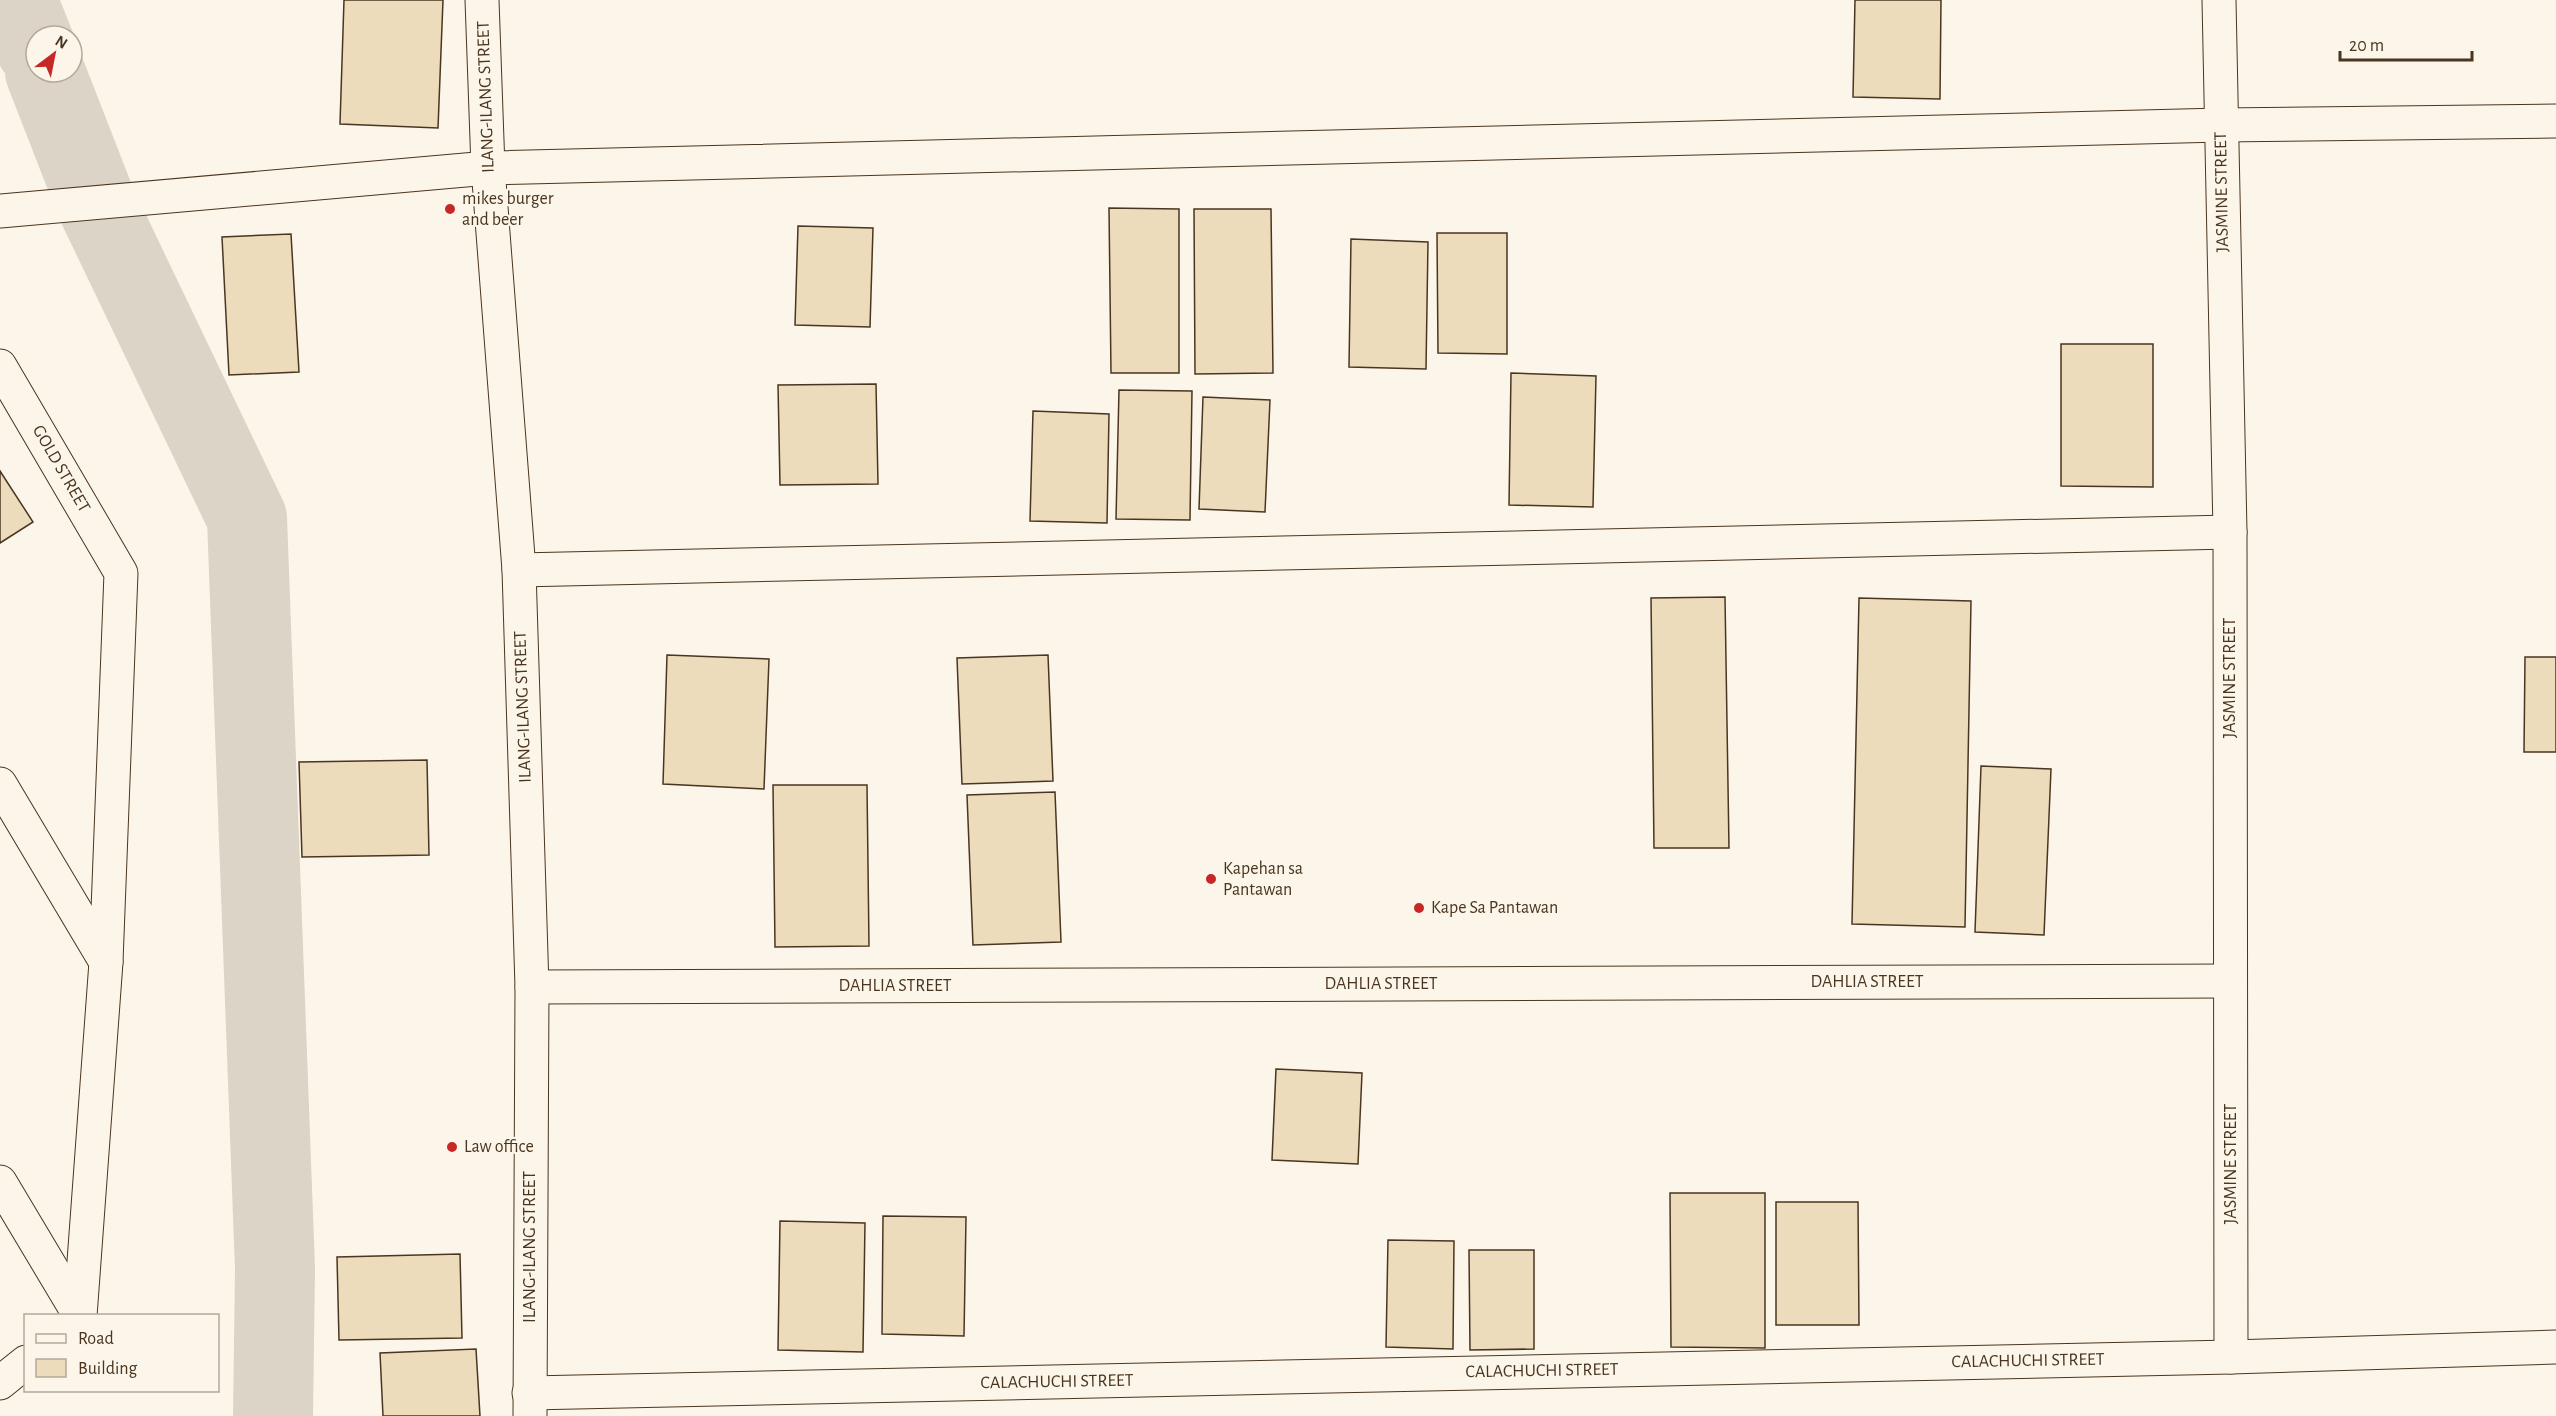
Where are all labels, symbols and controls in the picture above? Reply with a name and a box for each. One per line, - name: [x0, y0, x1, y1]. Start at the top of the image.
- street label: ILANG-ILANG STREET: [474, 20, 498, 173]
- north arrow: [24, 24, 84, 84]
- scale bar: [2340, 24, 2472, 62]
- text: N: [52, 32, 70, 52]
- text: 20 m: [2349, 37, 2384, 55]
- street label: JASMINE STREET: [2212, 131, 2232, 252]
- place label: mikes burger and beer: [462, 190, 554, 229]
- marker: mikes burger and beer: [443, 202, 457, 216]
- street label: GOLD STREET: [29, 422, 93, 516]
- street label: JASMINE STREET: [2221, 618, 2239, 738]
- street label: ILANG-ILANG STREET: [511, 630, 535, 783]
- place label: Kapehan sa Pantawan: [1223, 860, 1303, 899]
- marker: Kapehan sa Pantawan: [1204, 872, 1218, 886]
- place label: Kape Sa Pantawan: [1431, 899, 1558, 917]
- marker: Kape Sa Pantawan: [1412, 901, 1426, 915]
- street label: DAHLIA STREET: [1811, 973, 1924, 991]
- street label: DAHLIA STREET: [1325, 975, 1438, 993]
- street label: DAHLIA STREET: [839, 977, 952, 995]
- street label: JASMINE STREET: [2222, 1104, 2240, 1224]
- place label: Law office: [464, 1138, 534, 1156]
- marker: Law office: [445, 1140, 459, 1154]
- street label: ILANG-ILANG STREET: [521, 1171, 539, 1323]
- legend: [24, 1314, 219, 1392]
- text: Road: [78, 1330, 114, 1348]
- street label: CALACHUCHI STREET: [1951, 1351, 2105, 1371]
- text: Building: [78, 1360, 138, 1378]
- street label: CALACHUCHI STREET: [1465, 1361, 1619, 1381]
- street label: CALACHUCHI STREET: [980, 1372, 1134, 1392]

